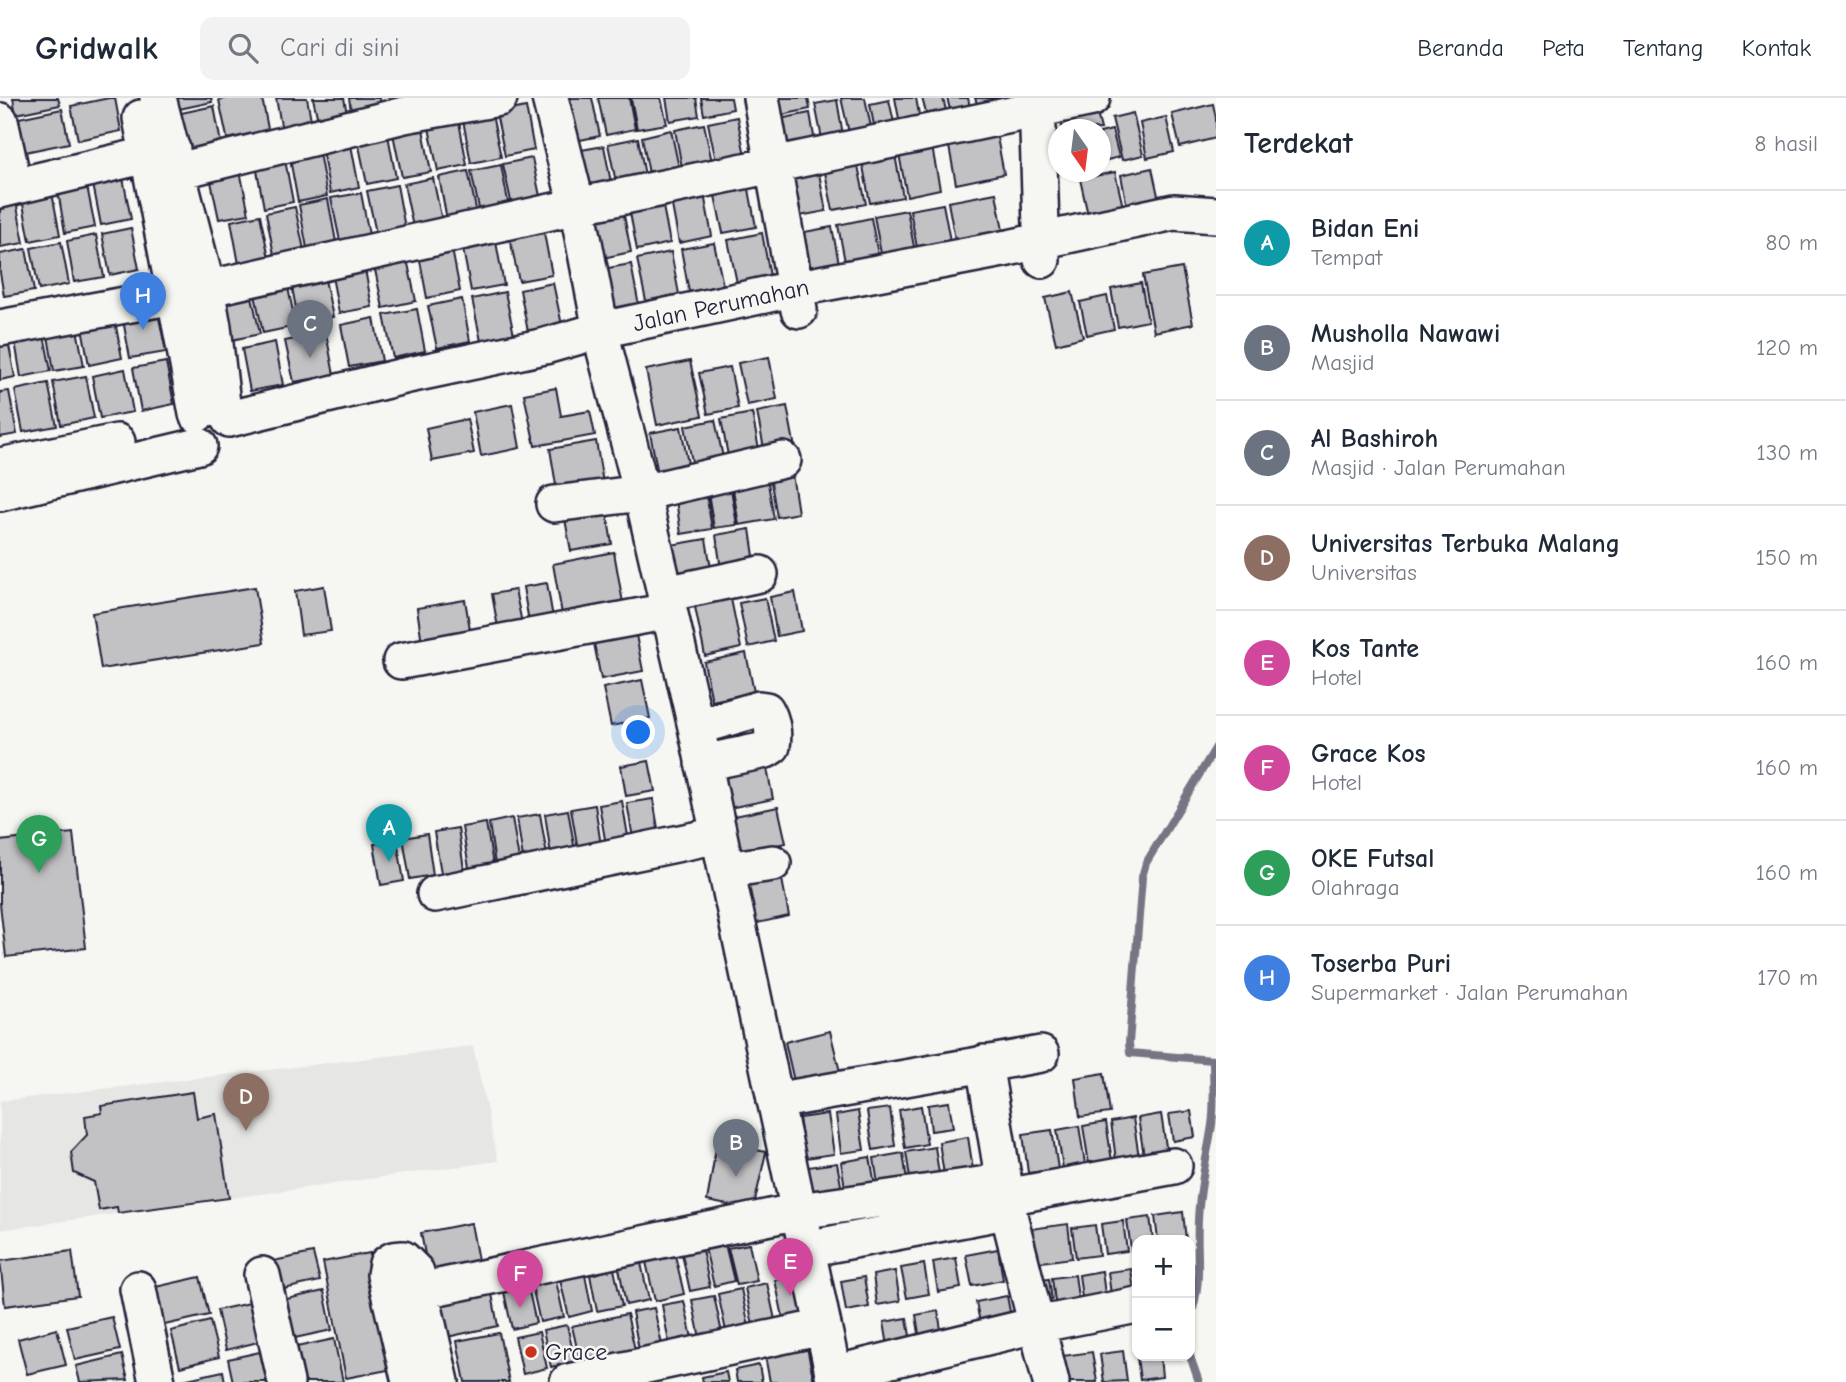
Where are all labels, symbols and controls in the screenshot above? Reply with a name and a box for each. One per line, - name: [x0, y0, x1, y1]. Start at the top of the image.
- search box: [200, 17, 690, 80]
- text: Gridwalk: [35, 29, 158, 67]
- icon: search: [224, 29, 262, 67]
- text: Cari di sini: [280, 33, 400, 63]
- text: Beranda: [1417, 34, 1504, 62]
- text: Peta: [1542, 34, 1585, 62]
- text: Tentang: [1623, 34, 1703, 62]
- text: Kontak: [1741, 34, 1811, 62]
- north arrow: [1048, 119, 1111, 182]
- text: Terdekat: [1244, 126, 1353, 161]
- text: 8 hasil: [1754, 130, 1818, 157]
- text: Bidan Eni: [1311, 214, 1419, 244]
- text: A: [1261, 229, 1273, 256]
- text: 80 m: [1765, 229, 1818, 256]
- text: Tempat: [1311, 244, 1382, 271]
- pin: H: [120, 272, 166, 330]
- street label: Jalan Perumahan: [630, 273, 812, 337]
- pin: C: [287, 300, 333, 358]
- text: Musholla Nawawi: [1311, 319, 1500, 349]
- text: B: [1260, 334, 1274, 361]
- text: 120 m: [1756, 334, 1818, 361]
- text: Masjid: [1311, 349, 1375, 376]
- text: Al Bashiroh: [1311, 424, 1438, 454]
- text: C: [1260, 439, 1274, 466]
- text: 130 m: [1757, 439, 1818, 466]
- text: Masjid · Jalan Perumahan: [1311, 454, 1566, 481]
- text: Universitas Terbuka Malang: [1311, 529, 1620, 559]
- text: D: [1260, 544, 1274, 571]
- text: 150 m: [1756, 544, 1818, 571]
- text: Universitas: [1311, 559, 1417, 586]
- text: Kos Tante: [1311, 634, 1419, 664]
- text: E: [1260, 649, 1274, 676]
- text: 160 m: [1756, 649, 1818, 676]
- text: Hotel: [1311, 664, 1362, 691]
- your location: [621, 715, 655, 749]
- text: Grace Kos: [1311, 739, 1426, 769]
- text: F: [1260, 754, 1274, 781]
- text: 160 m: [1756, 754, 1818, 781]
- text: Hotel: [1311, 769, 1362, 796]
- pin: A: [366, 804, 412, 862]
- pin: G: [16, 815, 62, 873]
- text: OKE Futsal: [1311, 844, 1434, 874]
- text: G: [1259, 859, 1275, 886]
- text: 160 m: [1756, 859, 1818, 886]
- text: Olahraga: [1311, 874, 1400, 901]
- text: Toserba Puri: [1311, 949, 1451, 979]
- text: H: [1259, 964, 1275, 991]
- text: 170 m: [1757, 964, 1818, 991]
- text: Supermarket · Jalan Perumahan: [1311, 979, 1628, 1006]
- pin: D: [223, 1073, 269, 1131]
- pin: B: [713, 1119, 759, 1177]
- map controls: [1132, 1235, 1195, 1361]
- button: +: [1132, 1235, 1195, 1298]
- pin: E: [767, 1238, 813, 1296]
- pin: F: [497, 1250, 543, 1308]
- button: −: [1132, 1298, 1195, 1361]
- place label: Grace: [545, 1338, 607, 1366]
- marker: Grace: [523, 1344, 539, 1360]

